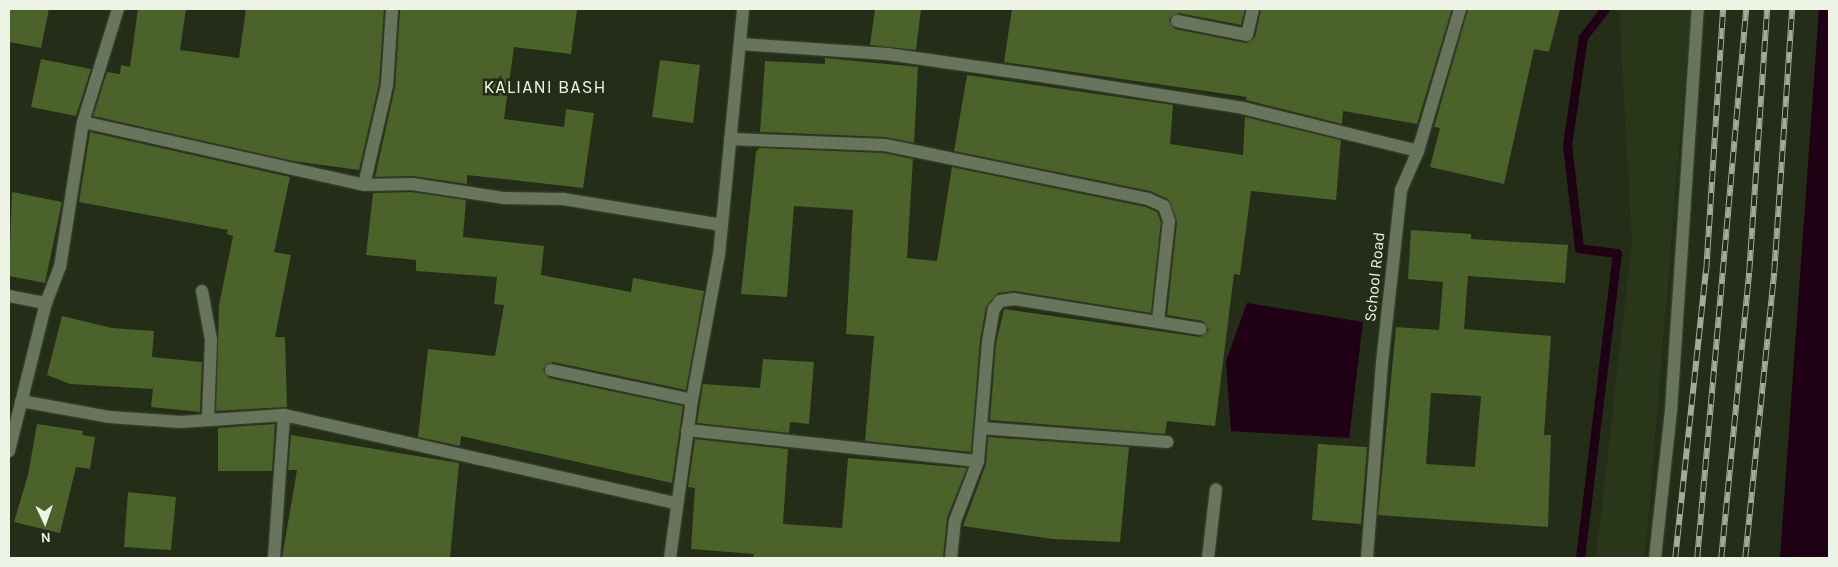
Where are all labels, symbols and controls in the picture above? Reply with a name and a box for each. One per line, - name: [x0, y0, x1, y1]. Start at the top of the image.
- district label: KALIANI BASH: [482, 76, 608, 98]
- street label: School Road: [1361, 231, 1389, 323]
- north arrow: [20, 497, 70, 547]
- text: N: [40, 529, 51, 546]

